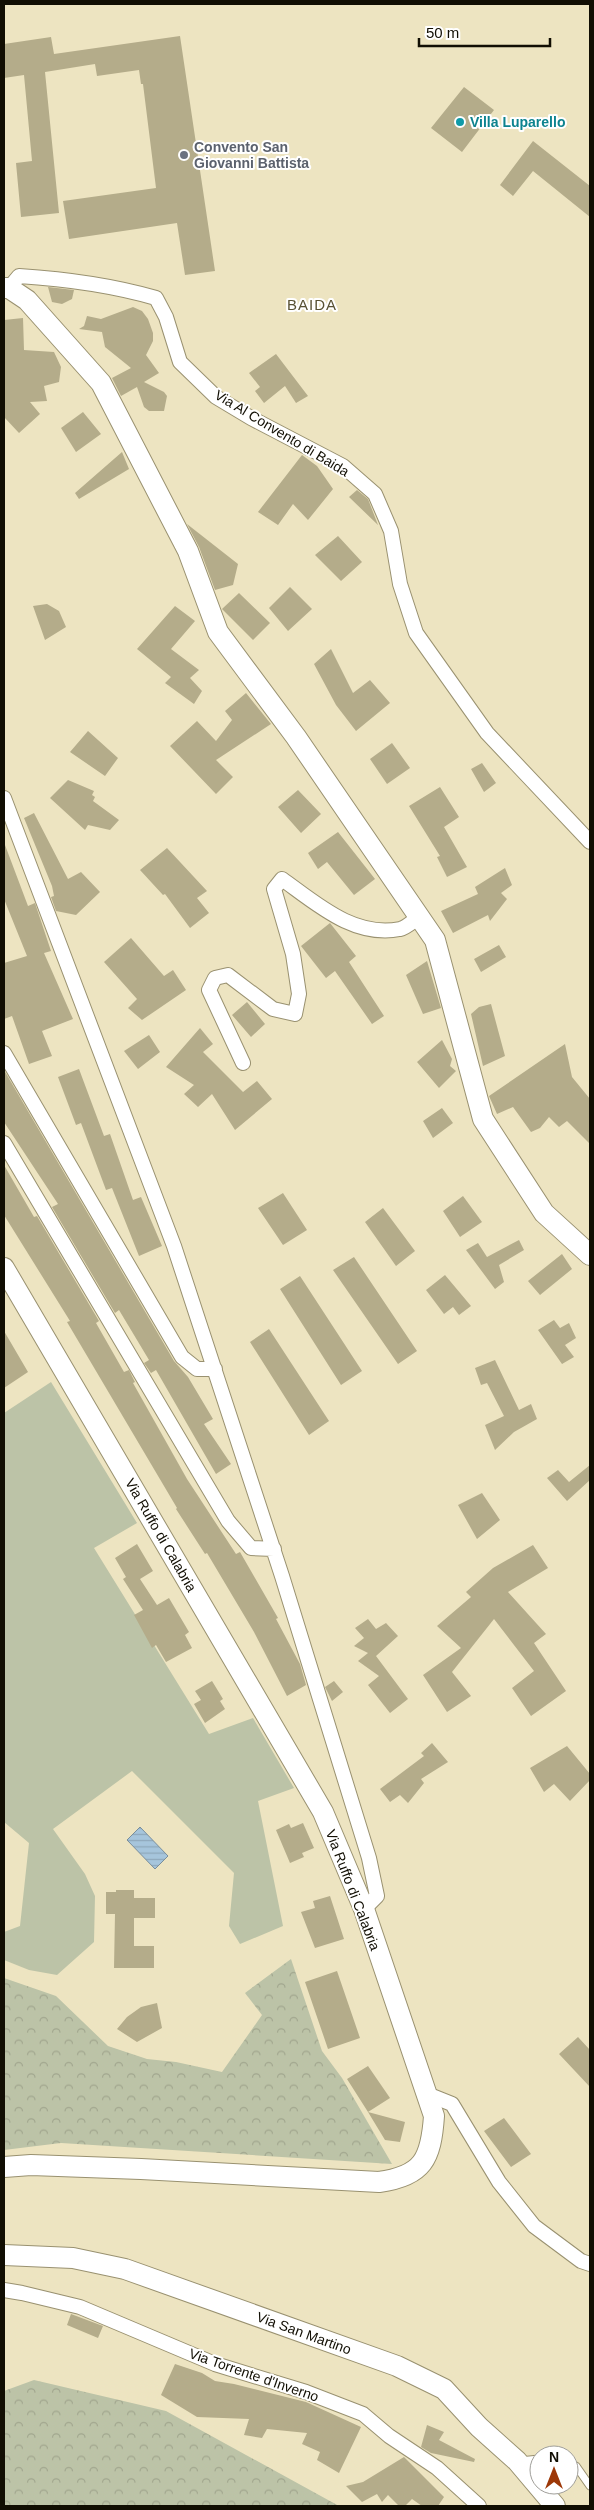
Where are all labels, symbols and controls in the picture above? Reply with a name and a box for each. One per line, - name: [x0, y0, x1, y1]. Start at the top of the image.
- scale bar: [419, 15, 550, 47]
- text: 50 m: [426, 24, 459, 41]
- place label: Villa Luparello: [470, 114, 565, 130]
- marker: Villa Luparello: [454, 116, 466, 128]
- place label: Convento San Giovanni Battista: [194, 139, 309, 171]
- marker: Convento San Giovanni Battista: [178, 149, 190, 161]
- district label: BAIDA: [287, 296, 337, 313]
- street label: Via Al Convento di Baida: [212, 387, 352, 480]
- street label: Via Ruffo di Calabria: [122, 1476, 200, 1595]
- street label: Via Ruffo di Calabria: [323, 1827, 383, 1953]
- street label: Via San Martino: [255, 2308, 354, 2358]
- street label: Via Torrente d'Inverno: [187, 2345, 321, 2405]
- north arrow: [529, 2445, 579, 2495]
- text: N: [549, 2449, 559, 2465]

